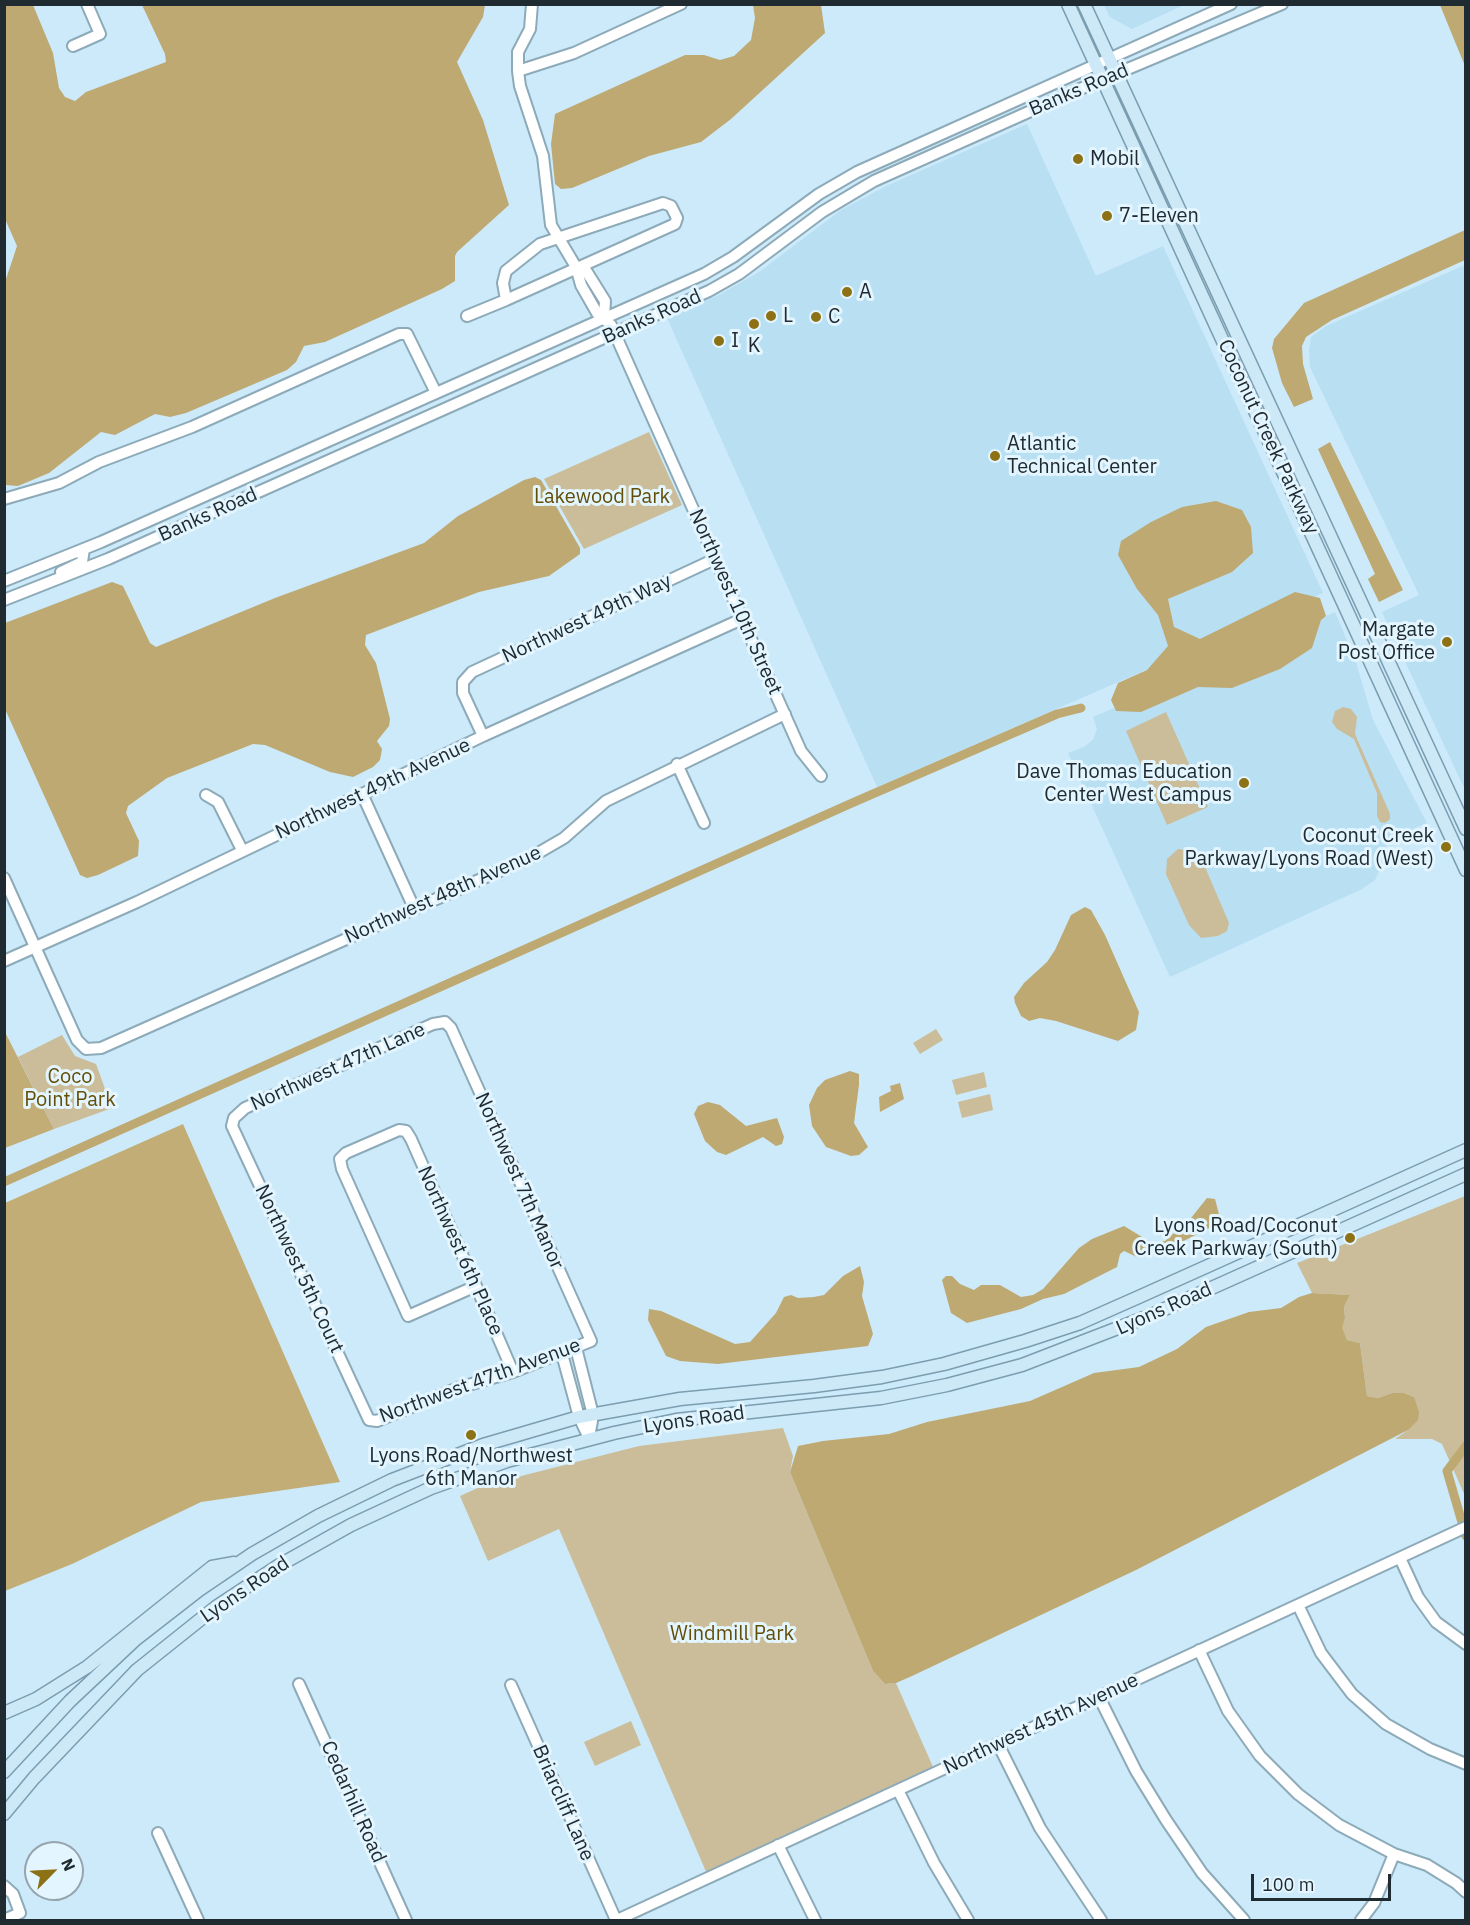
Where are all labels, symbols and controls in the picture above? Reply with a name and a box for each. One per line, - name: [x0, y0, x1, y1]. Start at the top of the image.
- street label: Banks Road: [1026, 58, 1132, 122]
- place label: Mobil: [1090, 147, 1139, 171]
- marker: Mobil: [1071, 152, 1085, 166]
- place label: 7-Eleven: [1119, 204, 1199, 228]
- marker: 7-Eleven: [1100, 209, 1114, 223]
- place label: A: [859, 280, 872, 304]
- street label: Banks Road: [599, 285, 705, 349]
- marker: A: [840, 285, 854, 299]
- place label: L: [783, 304, 793, 328]
- place label: C: [828, 305, 840, 329]
- marker: L: [764, 309, 778, 323]
- marker: C: [809, 310, 823, 324]
- marker: K: [747, 317, 761, 331]
- place label: I: [731, 329, 739, 353]
- marker: I: [712, 334, 726, 348]
- place label: K: [748, 334, 760, 358]
- street label: Coconut Creek Parkway: [1212, 336, 1324, 538]
- place label: Atlantic Technical Center: [1007, 432, 1157, 479]
- marker: Atlantic Technical Center: [988, 449, 1002, 463]
- street label: Banks Road: [155, 483, 261, 547]
- park label: Lakewood Park: [534, 485, 670, 509]
- street label: Northwest 10th Street: [683, 505, 787, 699]
- street label: Northwest 49th Way: [499, 569, 675, 669]
- place label: Margate Post Office: [1338, 618, 1435, 665]
- marker: Margate Post Office: [1440, 635, 1454, 649]
- street label: Northwest 49th Avenue: [272, 733, 474, 845]
- place label: Dave Thomas Education Center West Campus: [1016, 760, 1232, 807]
- marker: Dave Thomas Education Center West Campus: [1237, 776, 1251, 790]
- place label: Coconut Creek Parkway/Lyons Road (West): [1184, 824, 1434, 871]
- marker: Coconut Creek Parkway/Lyons Road (West): [1439, 840, 1453, 854]
- street label: Northwest 48th Avenue: [341, 841, 545, 949]
- street label: Northwest 47th Lane: [247, 1018, 429, 1116]
- park label: Coco Point Park: [24, 1065, 116, 1112]
- street label: Northwest 7th Manor: [469, 1089, 569, 1273]
- street label: Northwest 6th Place: [412, 1163, 508, 1339]
- street label: Northwest 5th Court: [249, 1181, 349, 1357]
- place label: Lyons Road/Coconut Creek Parkway (South): [1134, 1214, 1338, 1261]
- marker: Lyons Road/Coconut Creek Parkway (South): [1343, 1231, 1357, 1245]
- street label: Lyons Road: [1112, 1277, 1216, 1341]
- street label: Northwest 47th Avenue: [376, 1333, 584, 1429]
- street label: Lyons Road: [642, 1401, 746, 1439]
- marker: Lyons Road/Northwest 6th Manor: [464, 1428, 478, 1442]
- place label: Lyons Road/Northwest 6th Manor: [369, 1444, 573, 1491]
- street label: Lyons Road: [196, 1552, 294, 1628]
- park label: Windmill Park: [670, 1622, 794, 1646]
- street label: Northwest 45th Avenue: [940, 1668, 1142, 1780]
- street label: Cedarhill Road: [315, 1737, 391, 1867]
- street label: Briarcliff Lane: [527, 1741, 599, 1865]
- north arrow: [24, 1841, 84, 1901]
- text: N: [57, 1855, 80, 1874]
- scale bar: [1254, 1862, 1394, 1900]
- text: 100 m: [1262, 1873, 1314, 1896]

